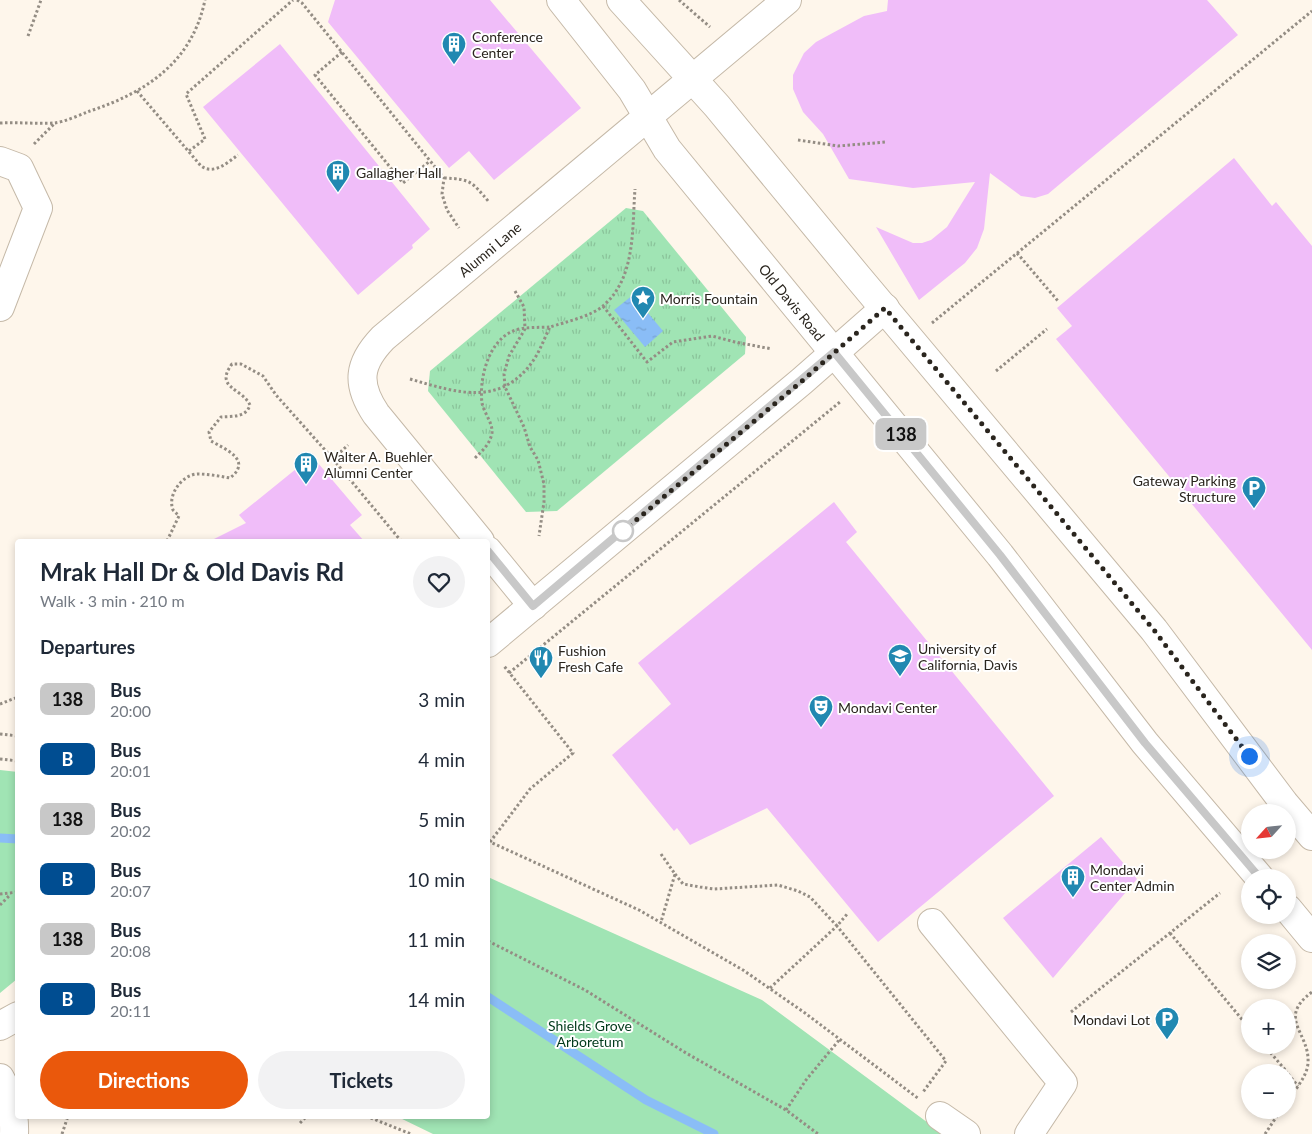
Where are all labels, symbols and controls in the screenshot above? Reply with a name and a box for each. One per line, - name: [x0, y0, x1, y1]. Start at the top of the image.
- place label: Conference Center: [472, 28, 543, 61]
- building icon: Conference Center: [441, 31, 467, 65]
- building icon: Gallagher Hall: [325, 159, 351, 193]
- place label: Gallagher Hall: [356, 164, 442, 181]
- street label: Alumni Lane: [455, 218, 524, 280]
- street label: Old Davis Road: [756, 260, 829, 344]
- place icon: Morris Fountain: [630, 285, 656, 319]
- place label: Morris Fountain: [660, 290, 758, 307]
- line badge: 138: [872, 418, 930, 450]
- text: 138: [885, 423, 917, 445]
- place label: Walter A. Buehler Alumni Center: [324, 448, 432, 481]
- building icon: Walter A. Buehler Alumni Center: [293, 451, 319, 485]
- place label: Gateway Parking Structure: [1133, 472, 1236, 505]
- parking icon: Gateway Parking Structure: [1241, 475, 1267, 509]
- unlabelled marker: [612, 520, 634, 542]
- button: heart: [413, 556, 465, 608]
- text: Mrak Hall Dr & Old Davis Rd: [40, 557, 344, 586]
- text: Walk · 3 min · 210 m: [40, 591, 185, 610]
- text: Departures: [40, 635, 135, 658]
- place label: University of California, Davis: [918, 640, 1018, 673]
- place label: Fushion Fresh Cafe: [558, 642, 623, 675]
- school or university icon: University of California, Davis: [887, 643, 913, 677]
- restaurant icon: Fushion Fresh Cafe: [528, 645, 554, 679]
- text: Bus: [110, 678, 141, 701]
- text: 138: [52, 688, 83, 710]
- text: 3 min: [418, 688, 465, 711]
- theatre icon: Mondavi Center: [808, 694, 834, 728]
- place label: Mondavi Center: [838, 699, 937, 716]
- text: 20:00: [110, 701, 151, 720]
- text: Bus: [110, 738, 141, 761]
- your location: [1237, 744, 1262, 769]
- text: B: [62, 748, 73, 770]
- text: 4 min: [418, 748, 465, 771]
- text: 20:01: [110, 761, 151, 780]
- text: Bus: [110, 798, 141, 821]
- north arrow: [1241, 804, 1296, 859]
- map controls: [1241, 804, 1296, 1119]
- text: 138: [52, 808, 83, 830]
- text: 5 min: [418, 808, 465, 831]
- text: 20:02: [110, 821, 151, 840]
- text: Bus: [110, 858, 141, 881]
- place label: Mondavi Center Admin: [1090, 861, 1174, 894]
- building icon: Mondavi Center Admin: [1060, 864, 1086, 898]
- text: B: [62, 868, 73, 890]
- text: 10 min: [407, 868, 465, 891]
- button: locate: [1241, 869, 1296, 924]
- text: 20:07: [110, 881, 151, 900]
- text: Bus: [110, 918, 141, 941]
- text: 138: [52, 928, 83, 950]
- text: 11 min: [407, 928, 465, 951]
- button: layers: [1241, 934, 1296, 989]
- text: 20:08: [110, 941, 151, 960]
- text: Bus: [110, 978, 141, 1001]
- text: B: [62, 988, 73, 1010]
- text: 14 min: [407, 988, 465, 1011]
- button: +: [1241, 999, 1296, 1054]
- text: 20:11: [110, 1001, 151, 1020]
- parking icon: Mondavi Lot: [1154, 1006, 1180, 1040]
- place label: Mondavi Lot: [1073, 1011, 1150, 1028]
- park label: Shields Grove Arboretum: [548, 1017, 632, 1050]
- button: Directions: [40, 1051, 248, 1109]
- button: Tickets: [258, 1051, 465, 1109]
- button: −: [1241, 1064, 1296, 1119]

